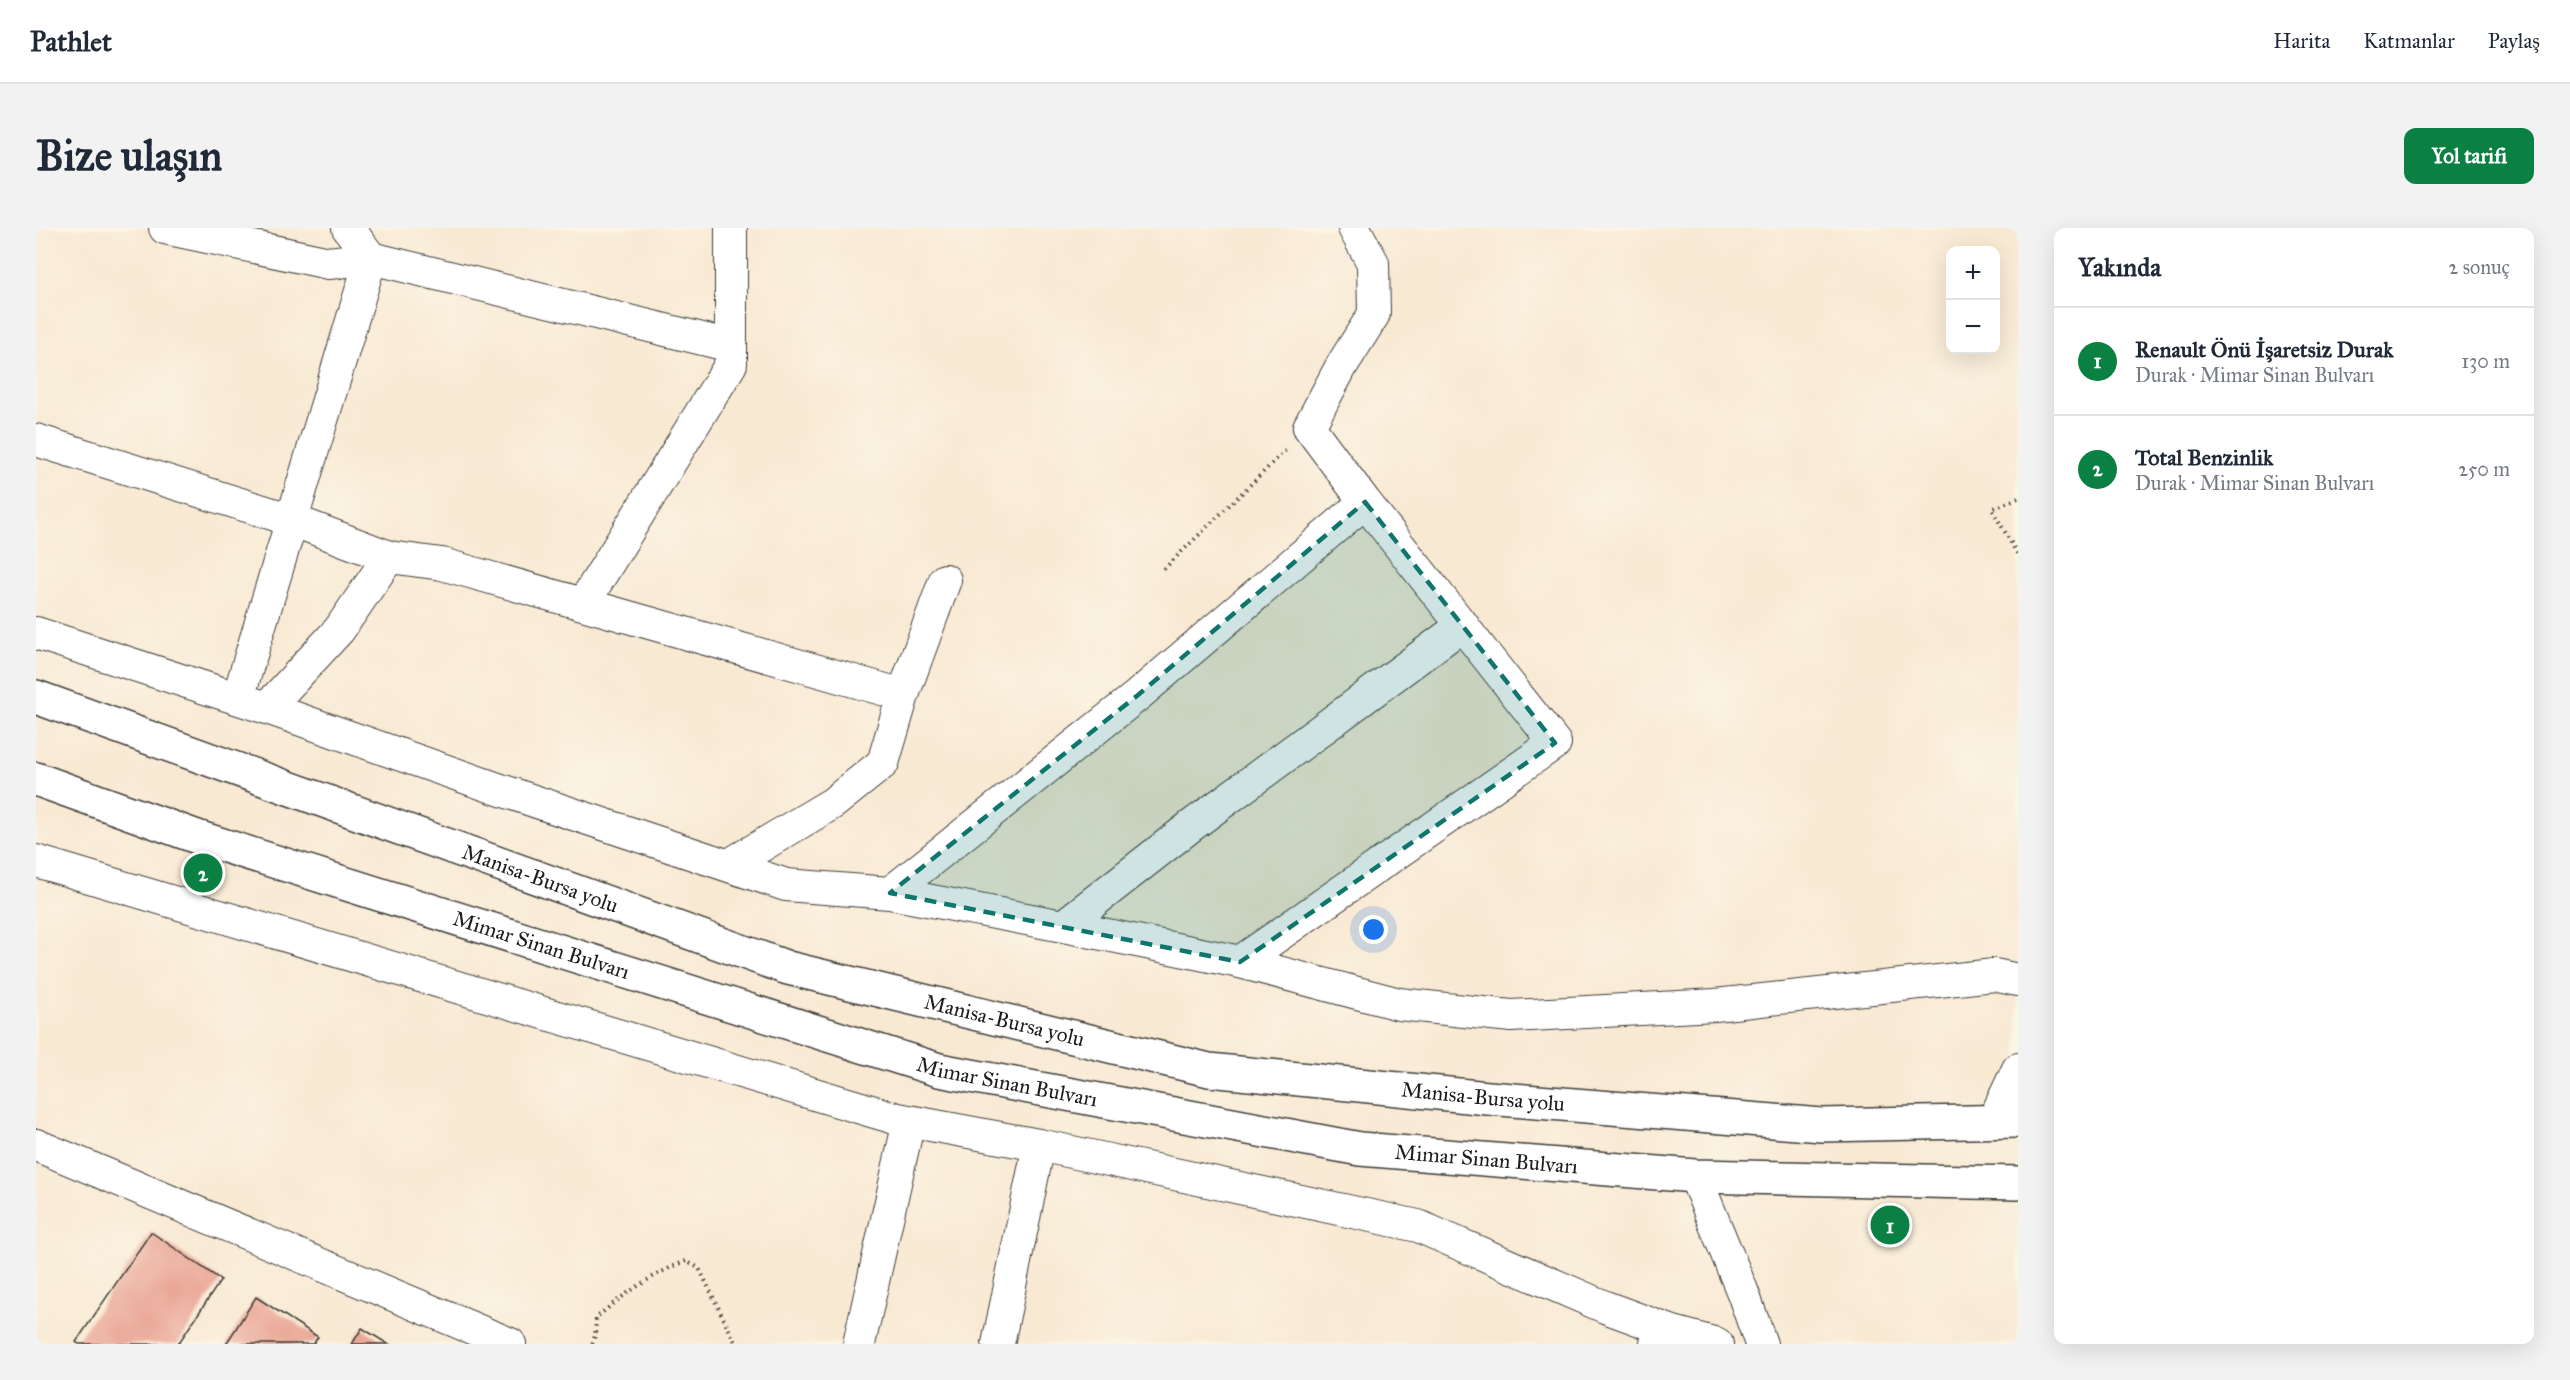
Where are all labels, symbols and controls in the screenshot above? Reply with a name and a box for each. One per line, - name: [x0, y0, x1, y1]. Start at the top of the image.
- text: Pathlet: [30, 24, 112, 59]
- text: Harita: [2273, 28, 2330, 54]
- text: Katmanlar: [2363, 28, 2455, 54]
- text: Paylaş: [2488, 28, 2540, 54]
- button: Yol tarifi: [2404, 128, 2534, 184]
- text: Bize ulaşın: [36, 130, 222, 182]
- map controls: [1946, 246, 2000, 354]
- button: +: [1946, 246, 2000, 300]
- text: Yakında: [2078, 251, 2161, 283]
- text: 2 sonuç: [2448, 255, 2510, 279]
- button: −: [1946, 300, 2000, 354]
- text: Renault Önü İşaretsiz Durak: [2135, 336, 2393, 363]
- text: 1: [2094, 349, 2101, 373]
- text: 130 m: [2461, 349, 2510, 373]
- text: Durak · Mimar Sinan Bulvarı: [2135, 363, 2374, 387]
- text: Total Benzinlik: [2135, 444, 2273, 471]
- text: 2: [2093, 457, 2102, 481]
- text: 250 m: [2458, 457, 2510, 481]
- text: Durak · Mimar Sinan Bulvarı: [2135, 471, 2374, 495]
- street label: Manisa-Bursa yolu: [459, 839, 622, 919]
- pin: 2: [184, 850, 222, 896]
- street label: Mimar Sinan Bulvarı: [450, 905, 633, 985]
- your location: [1359, 915, 1388, 944]
- street label: Manisa-Bursa yolu: [922, 988, 1087, 1052]
- street label: Mimar Sinan Bulvarı: [914, 1051, 1100, 1112]
- street label: Manisa-Bursa yolu: [1400, 1076, 1566, 1117]
- street label: Mimar Sinan Bulvarı: [1394, 1139, 1579, 1180]
- pin: 1: [1870, 1202, 1910, 1248]

